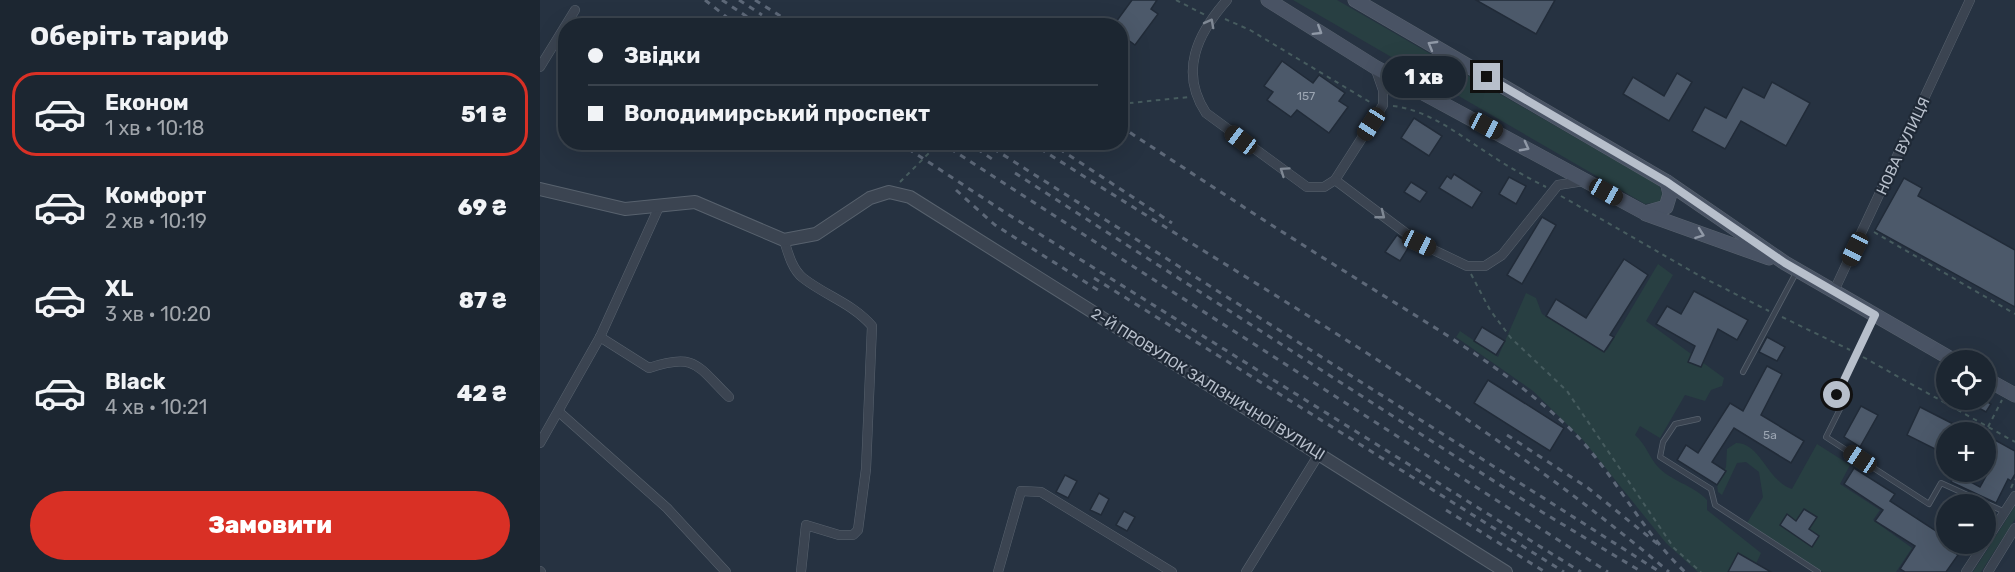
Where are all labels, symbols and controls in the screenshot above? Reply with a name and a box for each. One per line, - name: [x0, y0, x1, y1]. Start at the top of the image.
- one-way arrow: [1203, 19, 1214, 29]
- text: Оберіть тариф: [30, 20, 229, 52]
- one-way arrow: [1312, 24, 1322, 36]
- one-way arrow: [1428, 40, 1438, 52]
- text: Звідки: [624, 42, 700, 69]
- callout: 1 хв: [1382, 56, 1466, 98]
- route end: [1473, 63, 1500, 90]
- text: 1 хв: [1404, 65, 1444, 89]
- icon: car: [33, 87, 87, 141]
- text: Економ: [105, 89, 189, 116]
- house number: 157: [1297, 89, 1315, 103]
- street label: НОВА ВУЛИЦЯ: [1873, 94, 1933, 198]
- text: Володимирський проспект: [624, 100, 930, 127]
- text: 51 ₴: [461, 101, 507, 128]
- car: [1354, 104, 1388, 144]
- car: [1466, 110, 1506, 142]
- text: 1 хв · 10:18: [105, 116, 205, 140]
- car: [1221, 122, 1261, 158]
- one-way arrow: [1518, 140, 1529, 151]
- one-way arrow: [1280, 167, 1291, 178]
- car: [1586, 175, 1626, 209]
- icon: car: [33, 180, 87, 234]
- text: Комфорт: [105, 182, 206, 209]
- text: 69 ₴: [458, 194, 507, 221]
- one-way arrow: [1375, 208, 1386, 219]
- text: 2 хв · 10:19: [105, 209, 207, 233]
- one-way arrow: [1694, 226, 1705, 239]
- car: [1399, 227, 1439, 259]
- car: [1839, 229, 1871, 269]
- icon: car: [33, 273, 87, 327]
- text: XL: [105, 275, 133, 302]
- text: 87 ₴: [459, 287, 507, 314]
- text: 3 хв · 10:20: [105, 302, 211, 326]
- street label: 2-Й ПРОВУЛОК ЗАЛІЗНИЧНОЇ ВУЛИЦІ: [1088, 304, 1328, 464]
- map controls: [1936, 350, 1996, 554]
- button: locate: [1936, 350, 1996, 410]
- icon: car: [33, 366, 87, 420]
- text: Black: [105, 368, 166, 395]
- text: 42 ₴: [457, 380, 507, 407]
- route start: [1823, 381, 1850, 408]
- text: 4 хв · 10:21: [105, 395, 207, 419]
- button: +: [1936, 422, 1996, 482]
- house number: 5а: [1763, 428, 1777, 442]
- car: [1840, 442, 1880, 476]
- button: Замовити: [30, 491, 510, 560]
- button: −: [1936, 494, 1996, 554]

